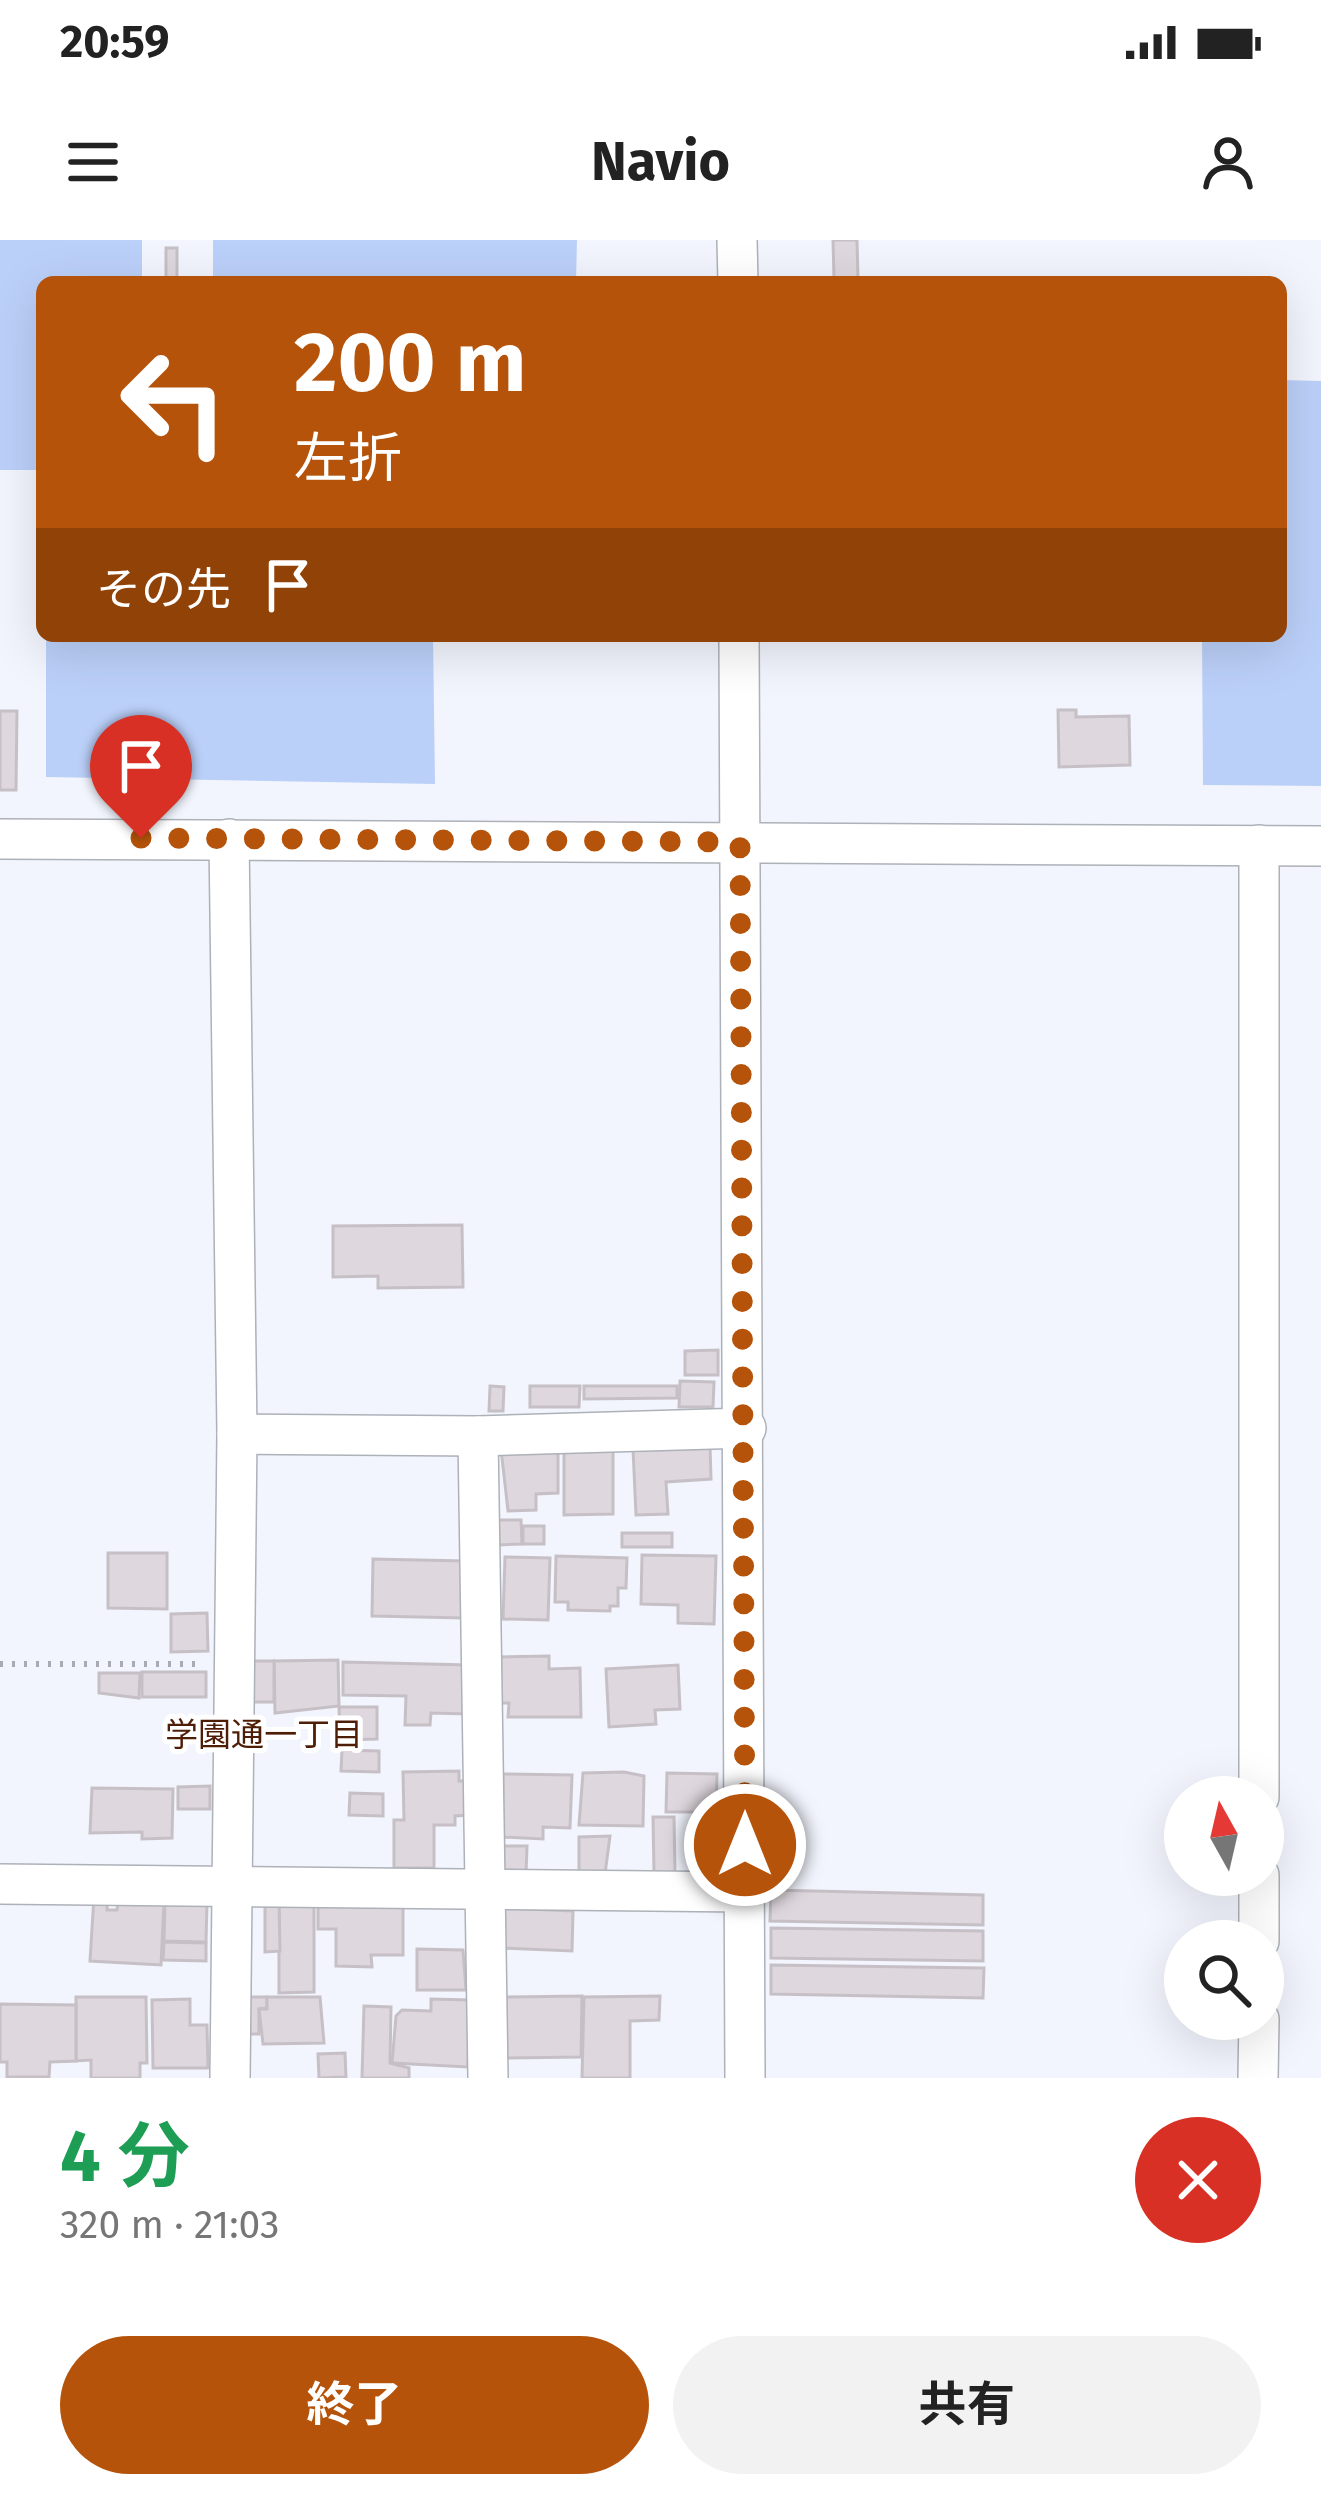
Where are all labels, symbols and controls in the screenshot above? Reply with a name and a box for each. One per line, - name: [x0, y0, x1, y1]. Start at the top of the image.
- text: 20:59: [60, 15, 169, 69]
- icon: menu: [60, 129, 126, 195]
- icon: person: [1195, 129, 1261, 195]
- text: Navio: [591, 130, 730, 194]
- text: 200 m: [294, 312, 527, 413]
- icon: left: [96, 324, 252, 480]
- text: 左折: [294, 427, 402, 491]
- icon: arrive: [255, 552, 321, 618]
- text: その先: [96, 563, 231, 617]
- pin: [90, 715, 192, 838]
- icon: arrive: [108, 733, 174, 799]
- district label: 学園通一丁目: [165, 1715, 363, 1755]
- north arrow: [1164, 1776, 1284, 1896]
- map controls: [1164, 1776, 1284, 2040]
- position arrow: [682, 1782, 808, 1908]
- button: search: [1164, 1920, 1284, 2040]
- text: 4 分: [60, 2114, 190, 2200]
- button: close: [1135, 2117, 1261, 2243]
- text: 320 m · 21:03: [60, 2202, 279, 2248]
- button: 終了: [60, 2336, 649, 2474]
- button: 共有: [673, 2336, 1261, 2474]

